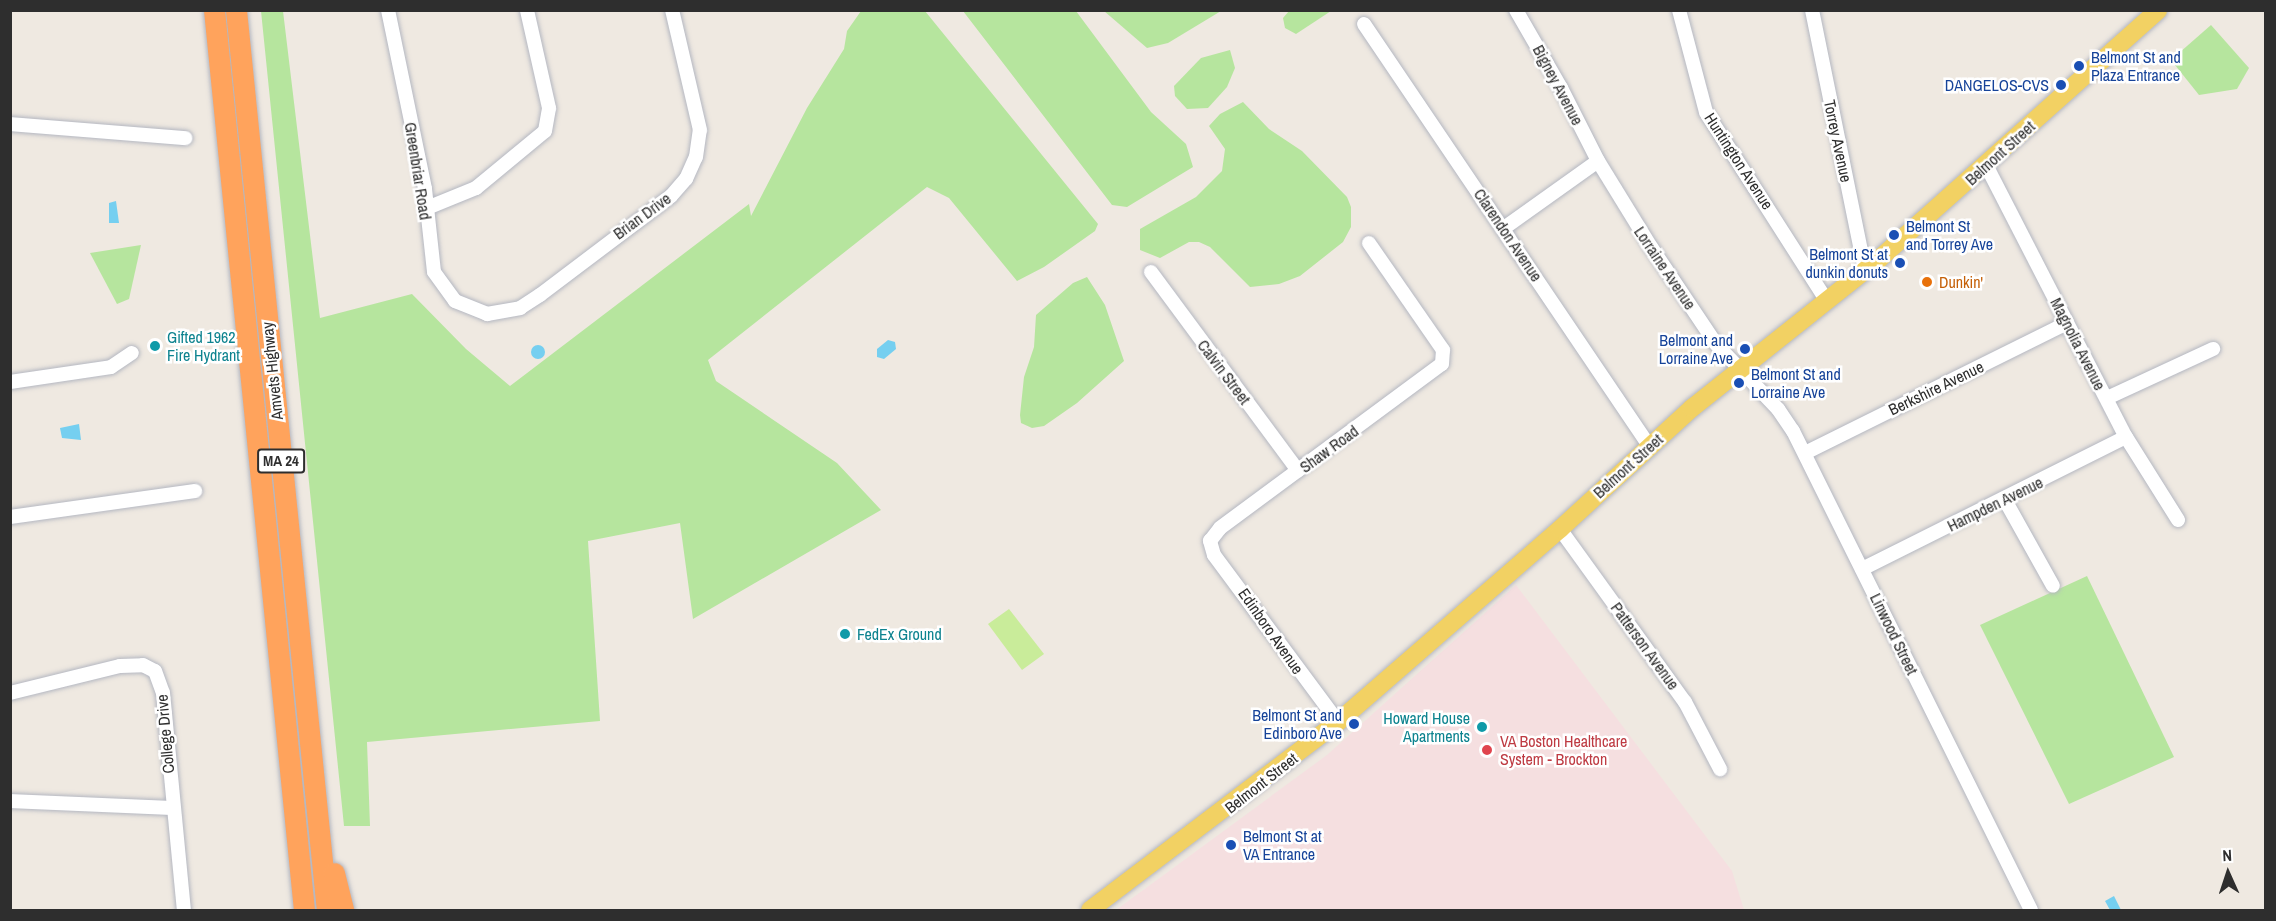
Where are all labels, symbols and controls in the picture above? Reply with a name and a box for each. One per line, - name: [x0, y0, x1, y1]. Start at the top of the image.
- street label: Bigney Avenue: [1529, 41, 1587, 129]
- place label: Belmont St and Plaza Entrance: [2091, 47, 2181, 85]
- marker: Belmont St and Plaza Entrance: [2072, 59, 2086, 73]
- place label: DANGELOS-CVS: [1945, 75, 2049, 95]
- marker: DANGELOS-CVS: [2054, 78, 2068, 92]
- street label: Torrey Avenue: [1820, 98, 1856, 184]
- street label: Huntington Avenue: [1700, 109, 1778, 213]
- street label: Belmont Street: [1961, 117, 2039, 189]
- street label: Greenbriar Road: [401, 121, 435, 221]
- street label: Clarendon Avenue: [1470, 185, 1546, 285]
- street label: Brian Drive: [610, 189, 674, 243]
- place label: Belmont St and Torrey Ave: [1906, 216, 1994, 254]
- street label: Lorraine Avenue: [1630, 223, 1700, 313]
- marker: Belmont St and Torrey Ave: [1887, 228, 1901, 242]
- place label: Belmont St at dunkin donuts: [1806, 244, 1888, 282]
- marker: Belmont St at dunkin donuts: [1893, 256, 1907, 270]
- place label: Dunkin': [1939, 272, 1983, 292]
- marker: Dunkin': [1920, 275, 1934, 289]
- street label: Magnolia Avenue: [2046, 294, 2110, 394]
- street label: Amvets Highway: [257, 321, 287, 421]
- place label: Gifted 1962 Fire Hydrant: [167, 327, 240, 365]
- place label: Belmont and Lorraine Ave: [1658, 330, 1733, 368]
- street label: Calvin Street: [1194, 336, 1254, 408]
- marker: Gifted 1962 Fire Hydrant: [148, 339, 162, 353]
- marker: Belmont and Lorraine Ave: [1738, 342, 1752, 356]
- street label: Berkshire Avenue: [1885, 357, 1987, 419]
- place label: Belmont St and Lorraine Ave: [1751, 364, 1841, 402]
- marker: Belmont St and Lorraine Ave: [1732, 376, 1746, 390]
- street label: Shaw Road: [1296, 421, 1362, 477]
- street label: Belmont Street: [1589, 430, 1667, 502]
- road number: MA 24: [256, 449, 306, 473]
- street label: Hampden Avenue: [1944, 472, 2046, 536]
- street label: Edinboro Avenue: [1234, 584, 1308, 678]
- street label: Linwood Street: [1866, 590, 1922, 678]
- street label: Patterson Avenue: [1607, 598, 1683, 694]
- place label: FedEx Ground: [857, 624, 942, 644]
- marker: FedEx Ground: [838, 627, 852, 641]
- street label: College Drive: [152, 694, 178, 774]
- place label: Belmont St and Edinboro Ave: [1252, 705, 1342, 743]
- place label: Howard House Apartments: [1383, 708, 1470, 746]
- marker: Belmont St and Edinboro Ave: [1347, 717, 1361, 731]
- marker: Howard House Apartments: [1475, 720, 1489, 734]
- place label: VA Boston Healthcare System - Brockton: [1500, 731, 1628, 769]
- marker: VA Boston Healthcare System - Brockton: [1478, 741, 1496, 759]
- street label: Belmont Street: [1221, 749, 1301, 817]
- place label: Belmont St at VA Entrance: [1243, 826, 1322, 864]
- marker: Belmont St at VA Entrance: [1224, 838, 1238, 852]
- north arrow: [2198, 843, 2258, 903]
- text: N: [2222, 844, 2232, 866]

